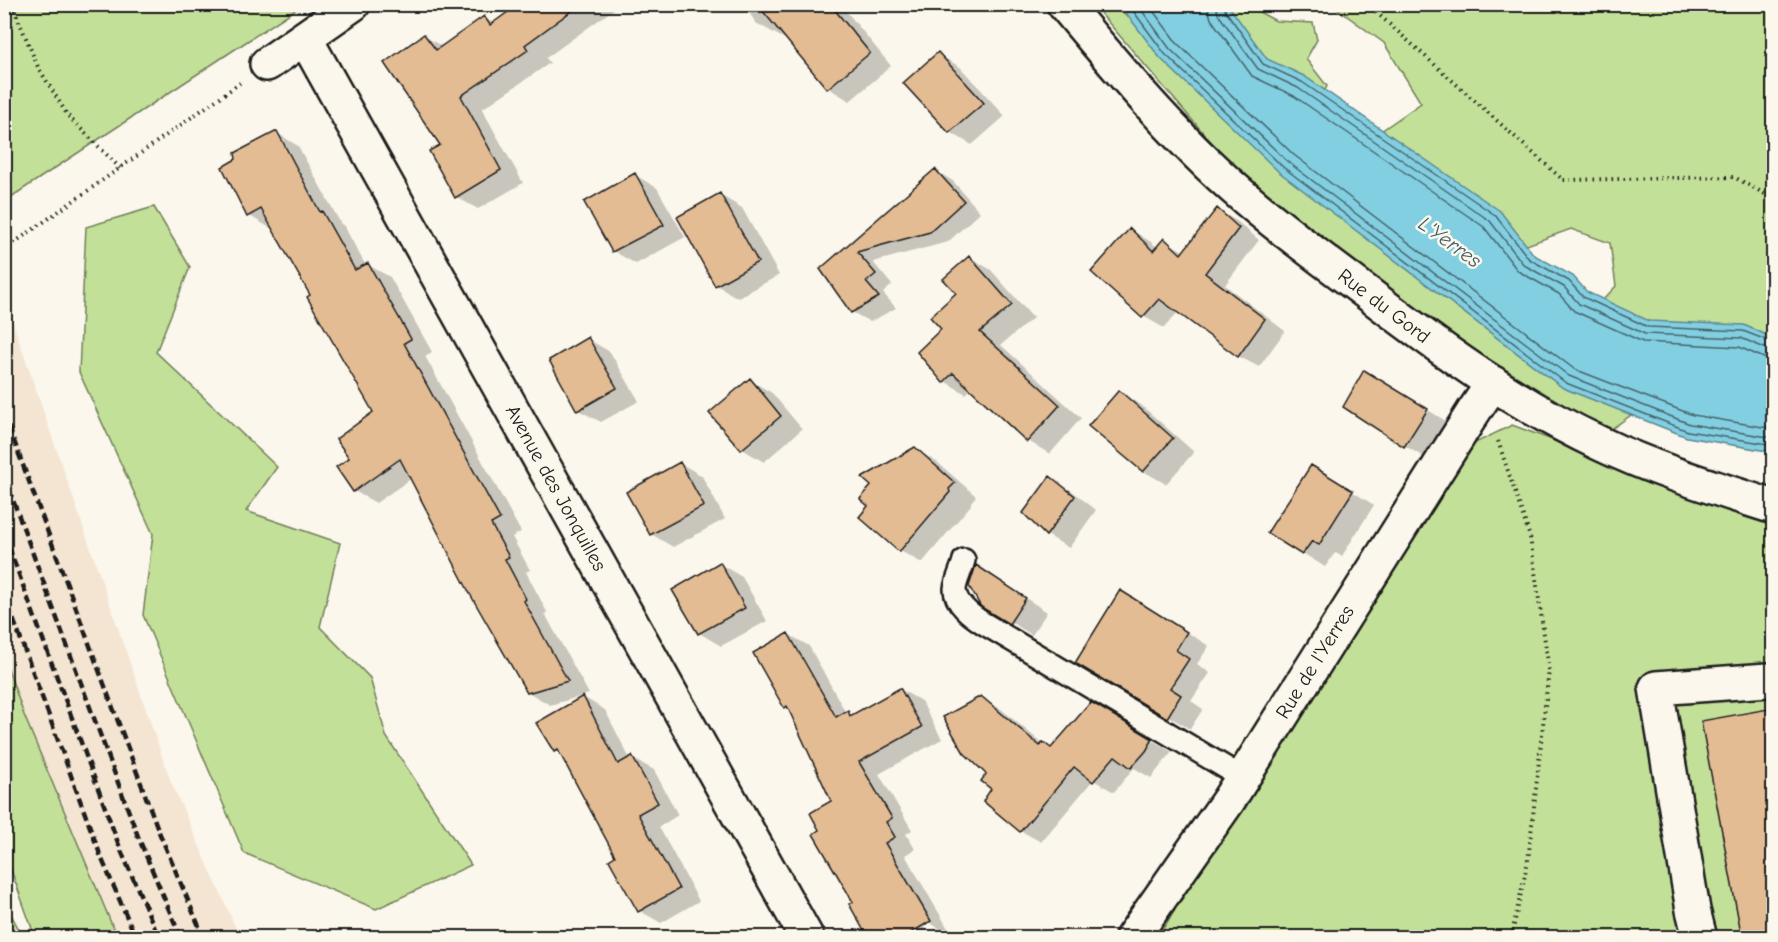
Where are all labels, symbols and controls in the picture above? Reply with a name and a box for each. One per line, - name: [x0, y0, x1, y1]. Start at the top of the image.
- water label: L'Yerres: [1414, 211, 1486, 273]
- street label: Rue du Gord: [1333, 264, 1435, 348]
- street label: Avenue des Jonquilles: [501, 401, 611, 575]
- street label: Rue de l'Yerres: [1271, 601, 1359, 723]

